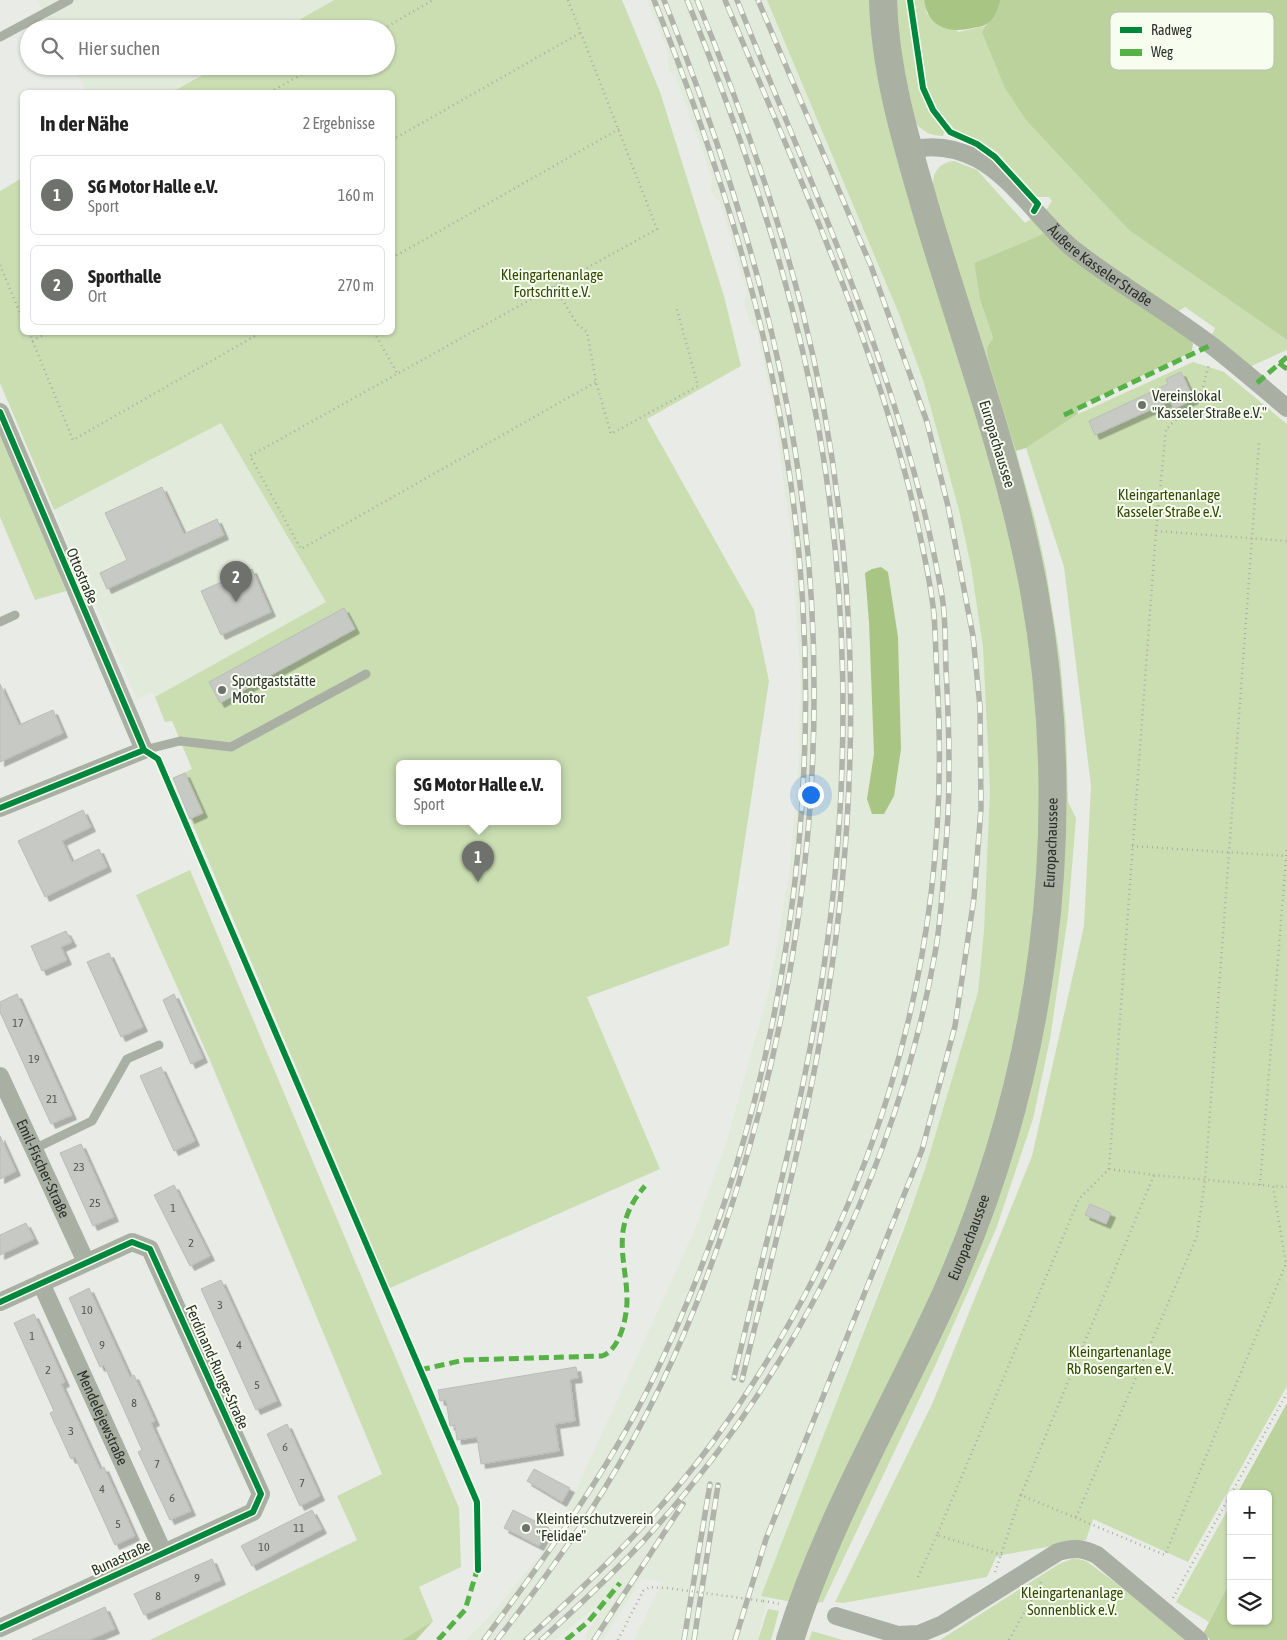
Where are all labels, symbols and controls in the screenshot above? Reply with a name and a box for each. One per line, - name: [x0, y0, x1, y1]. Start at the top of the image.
- legend: [1110, 12, 1274, 70]
- search box: [20, 20, 395, 75]
- text: Radweg: [1151, 22, 1192, 38]
- icon: search: [38, 34, 66, 62]
- text: Hier suchen: [78, 37, 160, 59]
- text: Weg: [1151, 44, 1173, 60]
- text: In der Nähe: [40, 111, 129, 135]
- text: 2 Ergebnisse: [303, 114, 375, 132]
- text: SG Motor Halle e.V.: [88, 175, 218, 197]
- text: 1: [53, 186, 61, 204]
- text: 160 m: [338, 186, 374, 204]
- text: Sport: [88, 197, 119, 215]
- street label: Äußere Kasseler Straße: [1045, 221, 1156, 310]
- text: Sporthalle: [88, 265, 161, 287]
- park label: Kleingartenanlage Fortschritt e.V.: [501, 266, 603, 300]
- text: 2: [53, 276, 61, 294]
- text: 270 m: [338, 276, 374, 294]
- text: Ort: [88, 287, 107, 305]
- place label: Vereinslokal "Kasseler Straße e.V.": [1152, 387, 1267, 421]
- street label: Europachaussee: [976, 398, 1019, 490]
- marker: Vereinslokal "Kasseler Straße e.V.": [1136, 399, 1148, 411]
- park label: Kleingartenanlage Kasseler Straße e.V.: [1116, 486, 1222, 520]
- street label: Ottostraße: [63, 545, 102, 606]
- pin: 2: [220, 561, 252, 602]
- place label: Sportgaststätte Motor: [232, 672, 316, 706]
- marker: Sportgaststätte Motor: [216, 684, 228, 696]
- popup: [396, 760, 561, 825]
- text: SG Motor Halle e.V.: [414, 773, 543, 795]
- your location: [798, 782, 824, 808]
- text: Sport: [414, 795, 445, 813]
- street label: Europachaussee: [1040, 797, 1060, 889]
- pin: 1: [462, 841, 494, 882]
- house number: 17: [12, 1016, 24, 1030]
- house number: 19: [28, 1052, 40, 1066]
- house number: 21: [46, 1092, 58, 1106]
- street label: Emil-Fischer-Straße: [13, 1116, 73, 1221]
- house number: 23: [73, 1160, 85, 1174]
- street label: Europachaussee: [944, 1192, 993, 1283]
- house number: 25: [89, 1196, 101, 1210]
- house number: 1: [170, 1201, 176, 1215]
- house number: 2: [188, 1236, 194, 1250]
- house number: 3: [217, 1298, 223, 1312]
- street label: Ferdinand-Runge-Straße: [182, 1302, 253, 1432]
- house number: 10: [81, 1303, 93, 1317]
- house number: 1: [29, 1329, 35, 1343]
- house number: 9: [99, 1338, 105, 1352]
- house number: 4: [236, 1338, 242, 1352]
- park label: Kleingartenanlage Rb Rosengarten e.V.: [1066, 1343, 1174, 1377]
- house number: 2: [45, 1363, 51, 1377]
- street label: Mendelejewstraße: [74, 1367, 132, 1468]
- house number: 5: [254, 1378, 260, 1392]
- house number: 8: [131, 1396, 137, 1410]
- house number: 3: [68, 1424, 74, 1438]
- house number: 6: [282, 1440, 288, 1454]
- house number: 7: [154, 1457, 160, 1471]
- house number: 7: [299, 1476, 305, 1490]
- house number: 4: [99, 1482, 105, 1496]
- map controls: [1227, 1490, 1272, 1625]
- button: +: [1227, 1490, 1272, 1535]
- house number: 6: [169, 1491, 175, 1505]
- place label: Kleintierschutzverein "Felidae": [536, 1510, 654, 1544]
- house number: 5: [115, 1517, 121, 1531]
- house number: 11: [293, 1521, 305, 1535]
- marker: Kleintierschutzverein "Felidae": [520, 1522, 532, 1534]
- button: −: [1227, 1535, 1272, 1580]
- street label: Bunastraße: [89, 1536, 153, 1579]
- house number: 10: [258, 1540, 270, 1554]
- house number: 9: [194, 1571, 200, 1585]
- button: layers: [1227, 1580, 1272, 1625]
- park label: Kleingartenanlage Sonnenblick e.V.: [1021, 1584, 1123, 1618]
- house number: 8: [155, 1589, 161, 1603]

